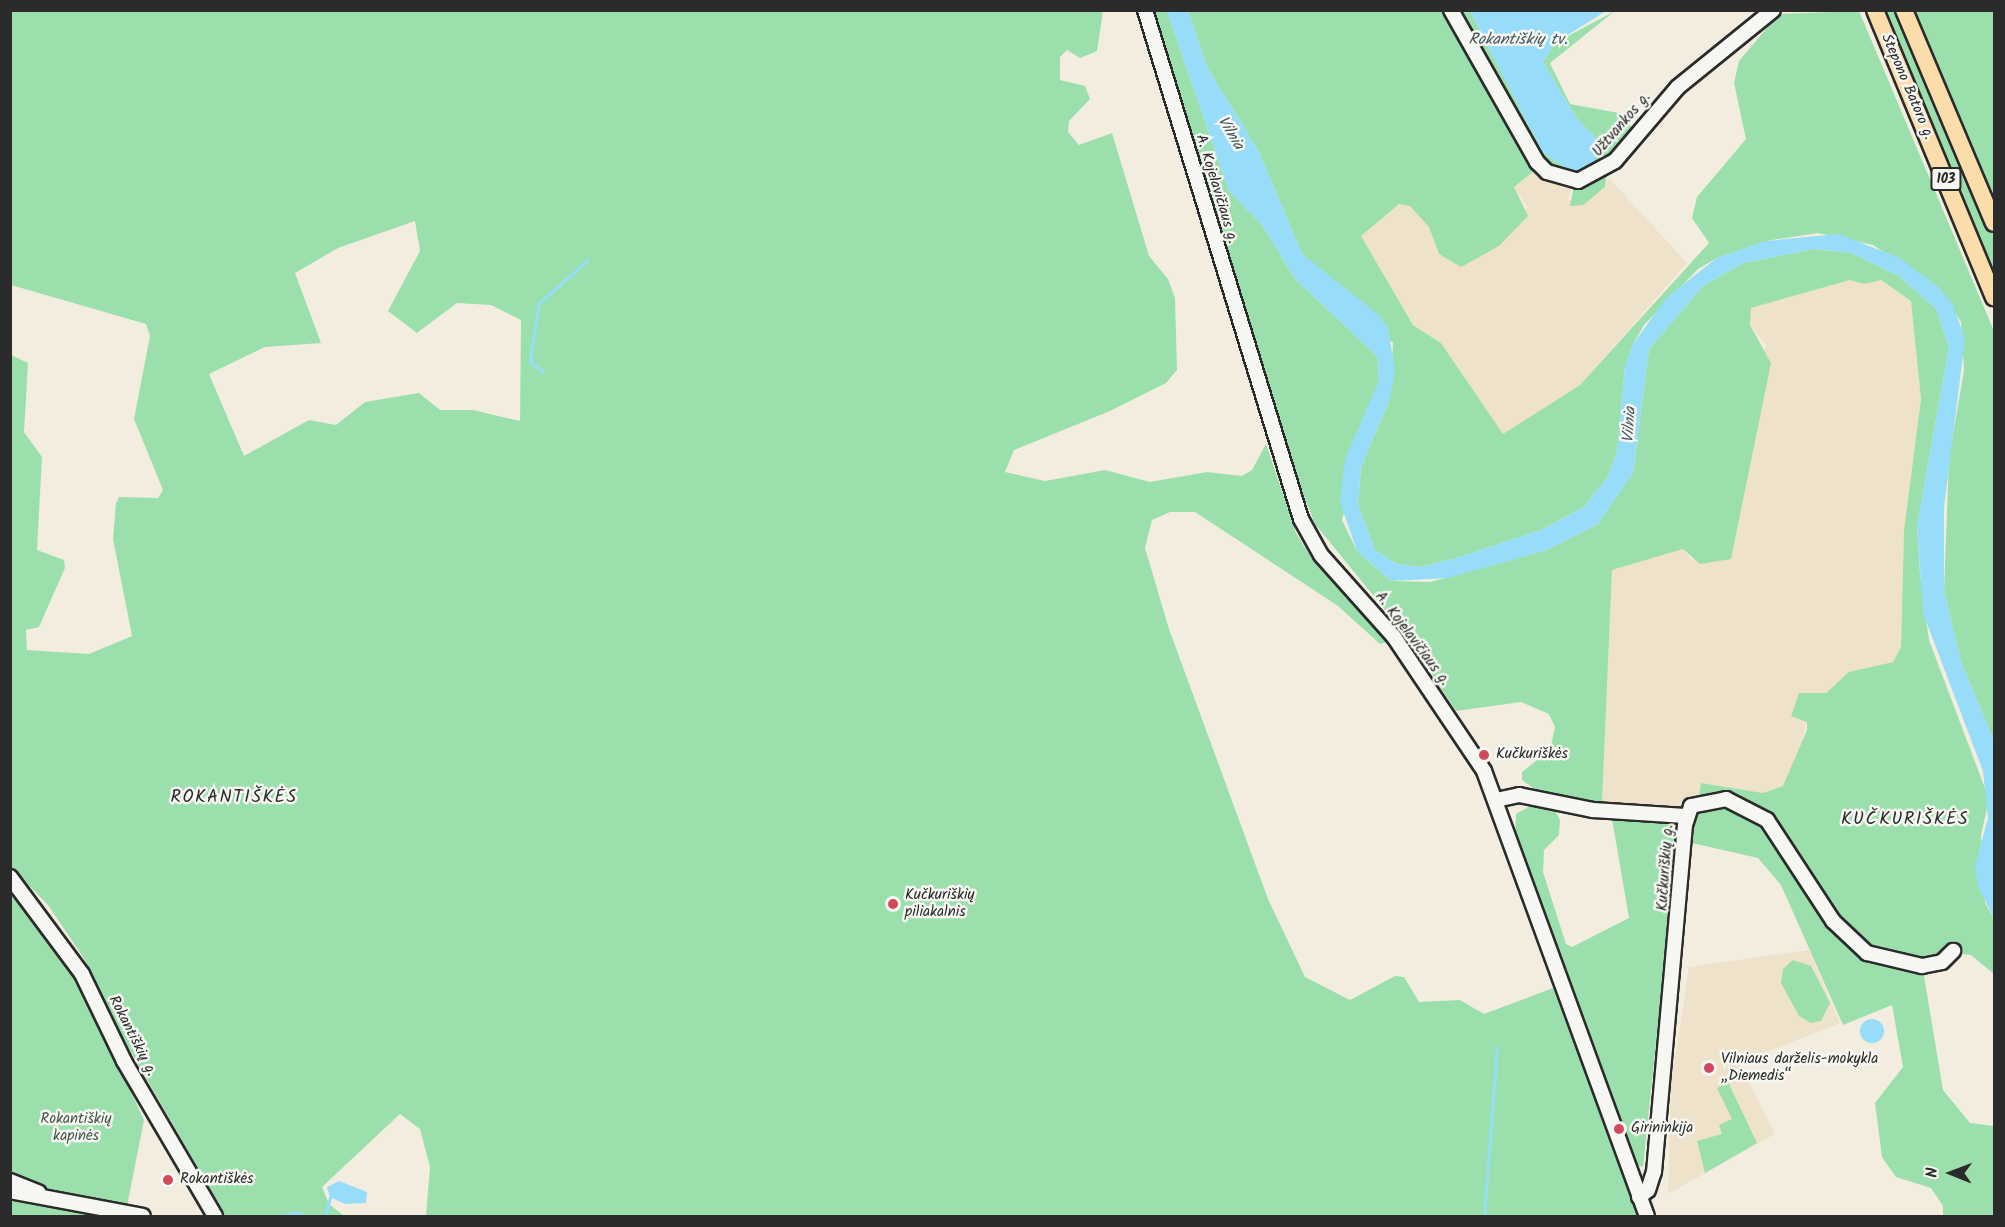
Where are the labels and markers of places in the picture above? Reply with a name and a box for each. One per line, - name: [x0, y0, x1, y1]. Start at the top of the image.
- place label: Kučkuriškės: [1496, 746, 1568, 764]
- marker: Kučkuriškės: [1477, 748, 1491, 762]
- place label: Kučkuriškių piliakalnis: [905, 886, 975, 921]
- marker: Kučkuriškių piliakalnis: [886, 897, 900, 911]
- place label: Vilniaus darželis-mokykla „Diemedis“: [1721, 1050, 1878, 1085]
- marker: Vilniaus darželis-mokykla „Diemedis“: [1702, 1061, 1716, 1075]
- place label: Girininkija: [1631, 1120, 1693, 1138]
- marker: Girininkija: [1612, 1122, 1626, 1136]
- place label: Rokantiškės: [180, 1171, 253, 1189]
- marker: Rokantiškės: [161, 1173, 175, 1187]

